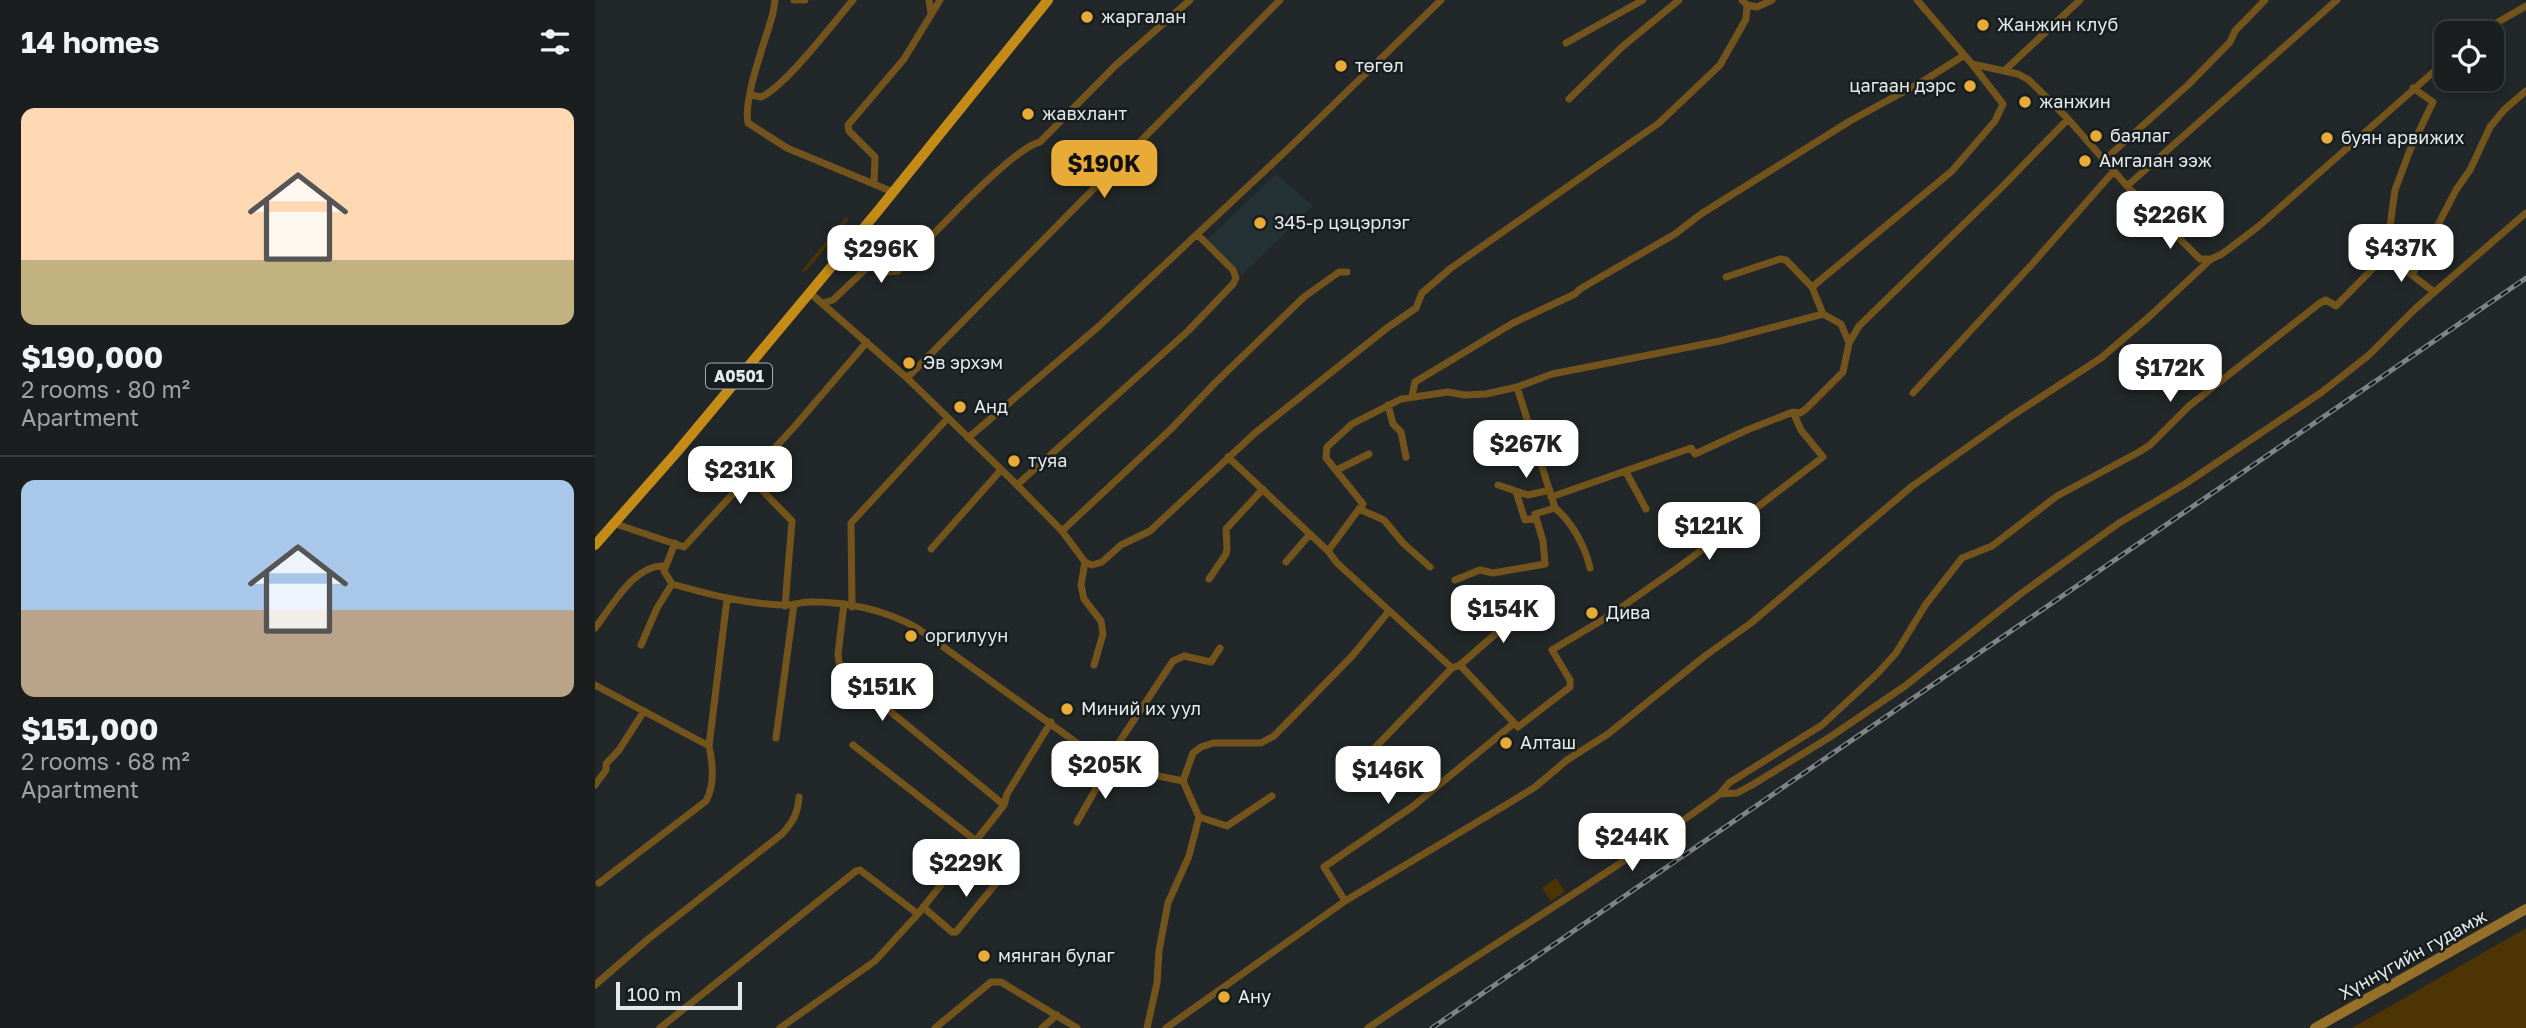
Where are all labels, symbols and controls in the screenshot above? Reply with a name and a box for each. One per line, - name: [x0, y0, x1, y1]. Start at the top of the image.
- place label: жаргалан: [1101, 5, 1186, 27]
- marker: жаргалан: [1079, 9, 1095, 25]
- place label: Жанжин клуб: [1997, 13, 2118, 35]
- marker: Жанжин клуб: [1975, 17, 1991, 33]
- map controls: [2434, 21, 2504, 91]
- button: locate: [2434, 21, 2504, 91]
- icon: filters: [536, 23, 574, 61]
- text: 14 homes: [21, 24, 160, 60]
- place label: төгөл: [1355, 54, 1404, 76]
- marker: төгөл: [1333, 58, 1349, 74]
- place label: цагаан дэрс: [1849, 74, 1956, 96]
- marker: цагаан дэрс: [1962, 78, 1978, 94]
- place label: жанжин: [2039, 90, 2111, 112]
- marker: жанжин: [2017, 94, 2033, 110]
- place label: жавхлант: [1042, 102, 1127, 124]
- marker: жавхлант: [1020, 106, 1036, 122]
- place label: баялаг: [2110, 124, 2170, 146]
- place label: буян арвижих: [2341, 126, 2465, 148]
- marker: баялаг: [2088, 128, 2104, 144]
- marker: буян арвижих: [2319, 130, 2335, 146]
- pin: $190K: [1055, 140, 1153, 200]
- text: $190K: [1067, 149, 1141, 177]
- place label: Амгалан ээж: [2099, 149, 2212, 171]
- marker: Амгалан ээж: [2077, 153, 2093, 169]
- icon: home: [235, 154, 361, 280]
- pin: $226K: [2121, 191, 2219, 251]
- text: $226K: [2133, 200, 2207, 228]
- place label: 345-р цэцэрлэг: [1274, 211, 1410, 233]
- marker: 345-р цэцэрлэг: [1252, 215, 1268, 231]
- pin: $437K: [2352, 224, 2450, 284]
- pin: $296K: [832, 226, 930, 285]
- text: $437K: [2364, 233, 2438, 261]
- text: $296K: [843, 234, 919, 262]
- text: $190,000: [21, 339, 163, 375]
- pin: $172K: [2121, 344, 2219, 404]
- place label: Эв эрхэм: [923, 351, 1003, 373]
- text: $172K: [2135, 353, 2205, 381]
- marker: Эв эрхэм: [901, 355, 917, 371]
- road number: A0501: [706, 364, 772, 388]
- text: 2 rooms · 80 m²: [21, 375, 190, 403]
- place label: Анд: [974, 395, 1008, 417]
- marker: Анд: [952, 399, 968, 415]
- text: Apartment: [21, 403, 139, 431]
- pin: $267K: [1477, 420, 1575, 480]
- text: $267K: [1489, 429, 1563, 457]
- pin: $231K: [691, 447, 789, 506]
- place label: туяа: [1028, 449, 1067, 471]
- marker: туяа: [1006, 453, 1022, 469]
- text: $231K: [704, 455, 776, 483]
- pin: $121K: [1660, 503, 1758, 562]
- text: $121K: [1674, 511, 1744, 539]
- icon: home: [235, 526, 361, 652]
- pin: $154K: [1454, 586, 1552, 645]
- text: $154K: [1467, 594, 1539, 622]
- place label: Дива: [1606, 601, 1650, 623]
- marker: Дива: [1584, 605, 1600, 621]
- place label: оргилуун: [925, 624, 1008, 646]
- marker: оргилуун: [903, 628, 919, 644]
- pin: $151K: [833, 664, 931, 723]
- text: $151K: [847, 672, 917, 700]
- place label: Миний их уул: [1081, 697, 1201, 719]
- marker: Миний их уул: [1059, 701, 1075, 717]
- text: $151,000: [21, 711, 158, 747]
- place label: Алташ: [1520, 731, 1576, 753]
- marker: Алташ: [1498, 735, 1514, 751]
- pin: $205K: [1056, 742, 1154, 801]
- pin: $146K: [1339, 746, 1437, 806]
- text: 2 rooms · 68 m²: [21, 747, 190, 775]
- text: $205K: [1067, 750, 1143, 778]
- text: $146K: [1352, 755, 1424, 783]
- text: Apartment: [21, 775, 139, 803]
- pin: $244K: [1583, 814, 1681, 873]
- text: $244K: [1595, 822, 1669, 850]
- pin: $229K: [917, 839, 1015, 899]
- text: $229K: [929, 848, 1003, 876]
- street label: Хүннүгийн гудамж: [2335, 904, 2490, 1004]
- place label: мянган булаг: [998, 944, 1115, 966]
- marker: мянган булаг: [976, 948, 992, 964]
- scale bar: [616, 979, 742, 1011]
- text: 100 m: [627, 982, 681, 1005]
- place label: Ану: [1238, 985, 1271, 1007]
- marker: Ану: [1216, 989, 1232, 1005]

